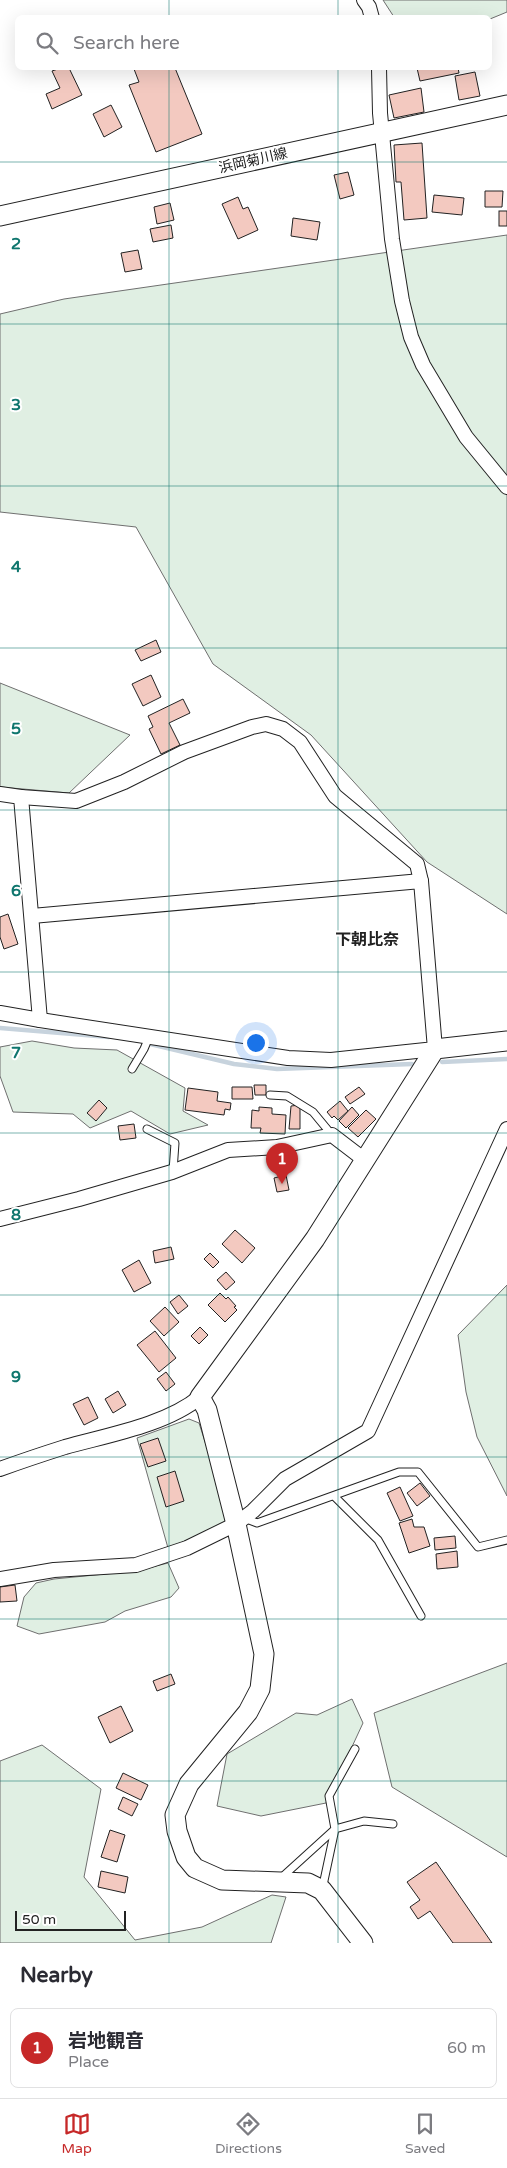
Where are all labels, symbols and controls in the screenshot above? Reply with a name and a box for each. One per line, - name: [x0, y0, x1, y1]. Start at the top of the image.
- search box: [15, 15, 492, 70]
- icon: search: [33, 29, 61, 57]
- text: Search here: [73, 32, 180, 54]
- street label: 浜岡菊川線: [217, 144, 289, 177]
- text: 2: [11, 234, 21, 254]
- text: 3: [11, 395, 21, 415]
- text: 4: [11, 557, 21, 577]
- text: 5: [11, 719, 21, 739]
- text: 6: [11, 881, 21, 901]
- district label: 下朝比奈: [335, 930, 399, 950]
- your location: [243, 1030, 269, 1056]
- text: 7: [11, 1043, 21, 1063]
- pin: 1: [266, 1143, 298, 1184]
- text: 8: [11, 1205, 21, 1225]
- text: 9: [11, 1367, 21, 1387]
- scale bar: [15, 1908, 126, 1931]
- text: 50 m: [22, 1911, 56, 1928]
- text: Nearby: [20, 1963, 93, 1988]
- text: 岩地観音: [68, 2030, 144, 2052]
- text: 1: [32, 2038, 42, 2058]
- text: 60 m: [447, 2038, 486, 2058]
- text: Place: [68, 2052, 109, 2072]
- tab: Map: [62, 2110, 92, 2157]
- tab: Directions: [215, 2110, 282, 2157]
- tab: Saved: [405, 2110, 445, 2157]

